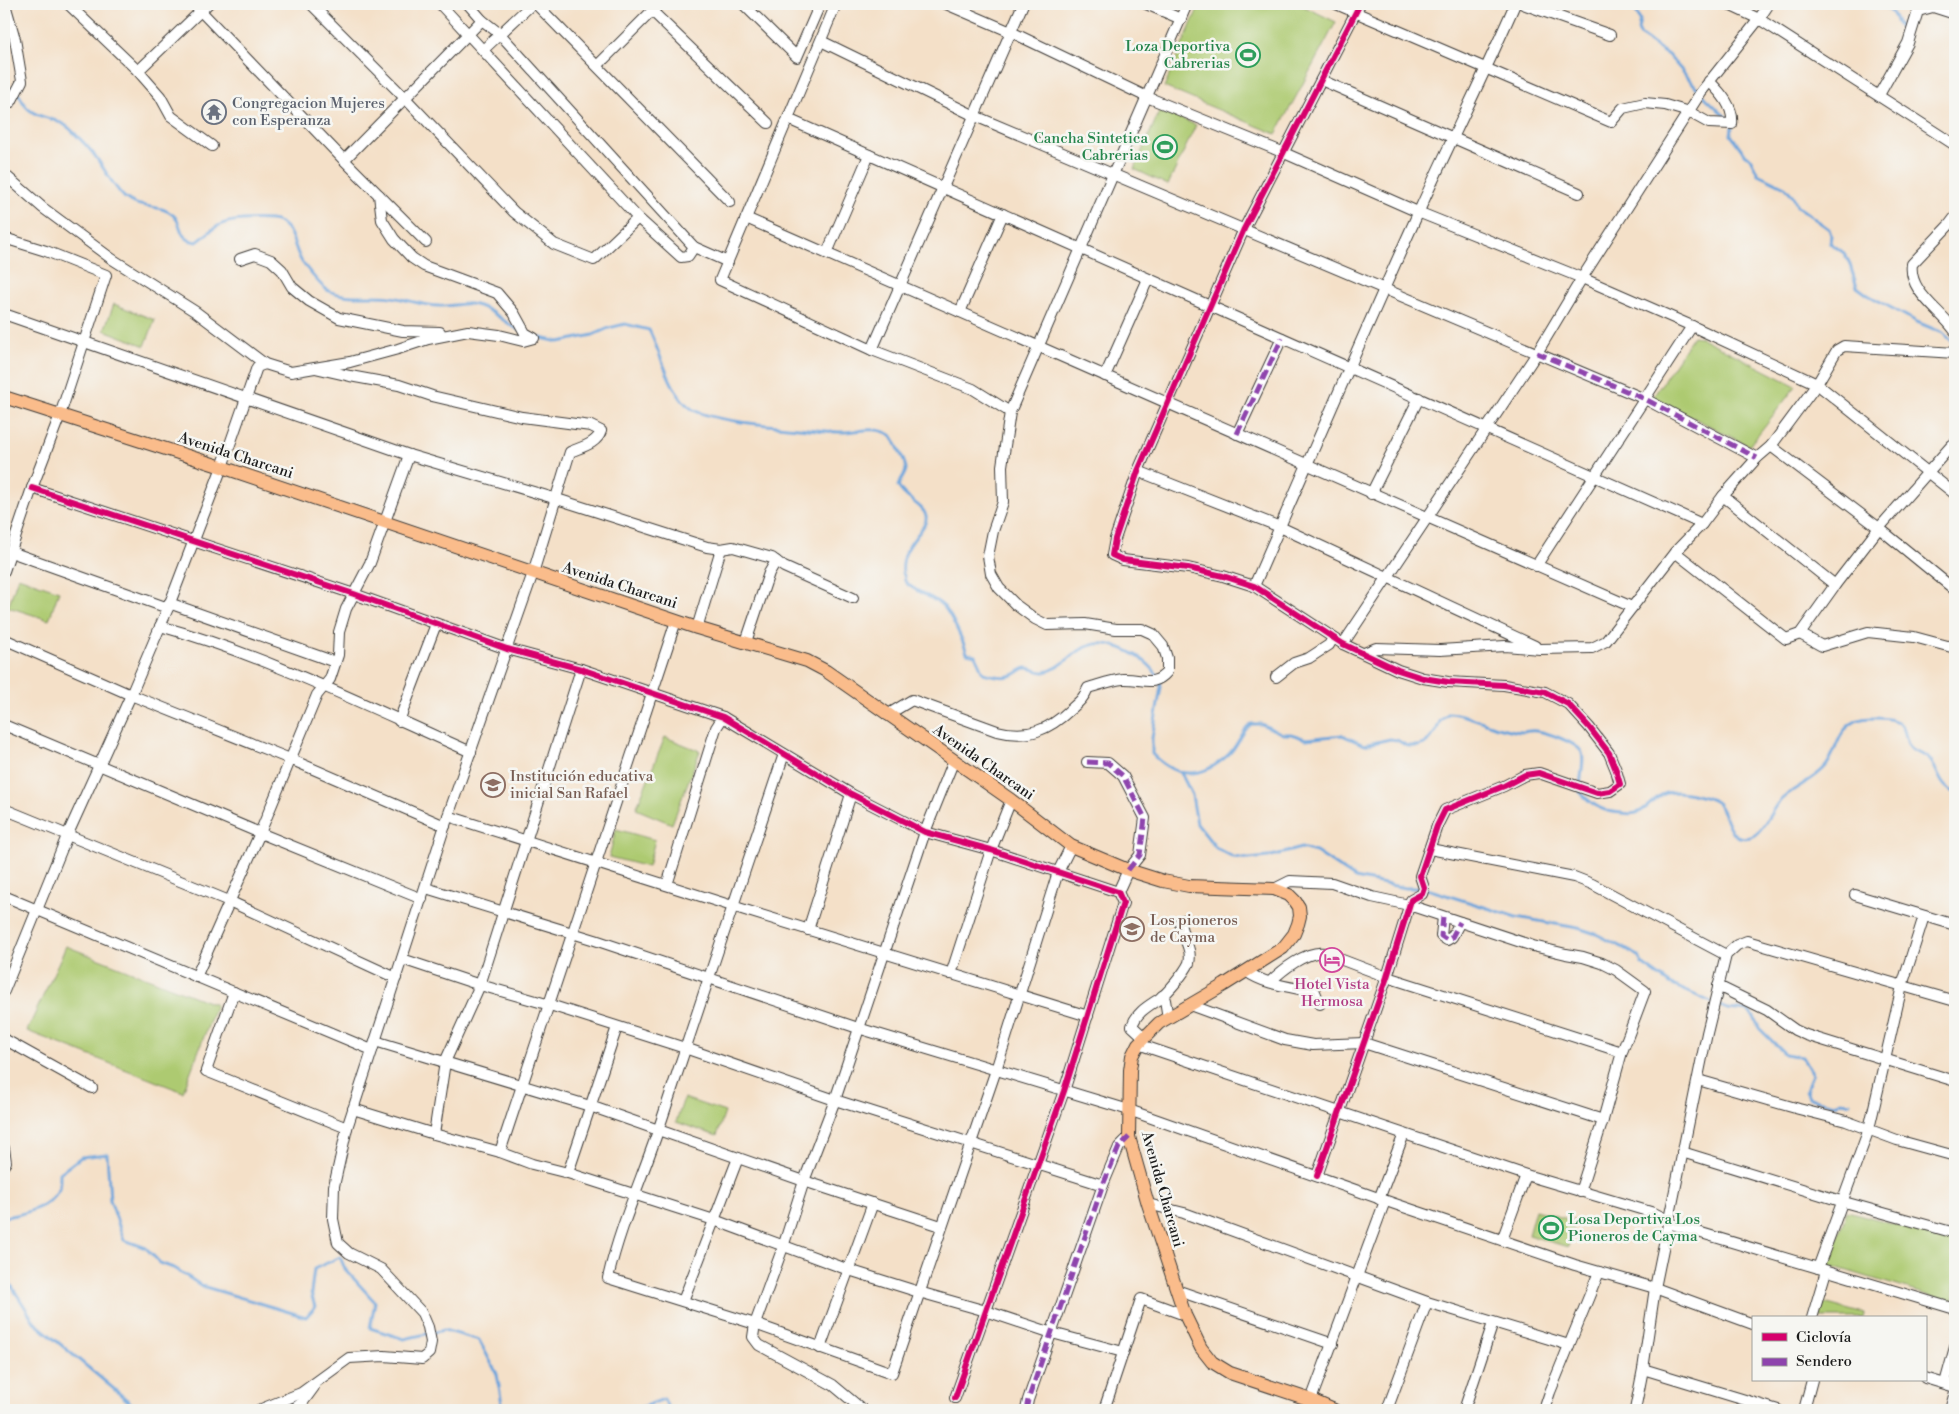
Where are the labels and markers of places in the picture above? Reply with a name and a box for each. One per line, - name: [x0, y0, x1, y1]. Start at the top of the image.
- place label: Loza Deportiva Cabrerias: [1125, 37, 1230, 73]
- sports icon: Loza Deportiva Cabrerias: [1235, 42, 1261, 68]
- place label: Congregacion Mujeres con Esperanza: [232, 94, 385, 130]
- temple icon: Congregacion Mujeres con Esperanza: [201, 99, 227, 125]
- place label: Cancha Sintetica Cabrerias: [1033, 129, 1148, 165]
- sports icon: Cancha Sintetica Cabrerias: [1152, 134, 1178, 160]
- place label: Institución educativa inicial San Rafael: [510, 767, 654, 803]
- school or university icon: Institución educativa inicial San Rafael: [480, 772, 506, 798]
- place label: Los pioneros de Cayma: [1150, 911, 1238, 947]
- school or university icon: Los pioneros de Cayma: [1119, 916, 1145, 942]
- hotel icon: Hotel Vista Hermosa: [1319, 947, 1345, 973]
- place label: Hotel Vista Hermosa: [1294, 975, 1370, 1011]
- place label: Losa Deportiva Los Pioneros de Cayma: [1568, 1210, 1700, 1246]
- sports icon: Losa Deportiva Los Pioneros de Cayma: [1538, 1215, 1564, 1241]

